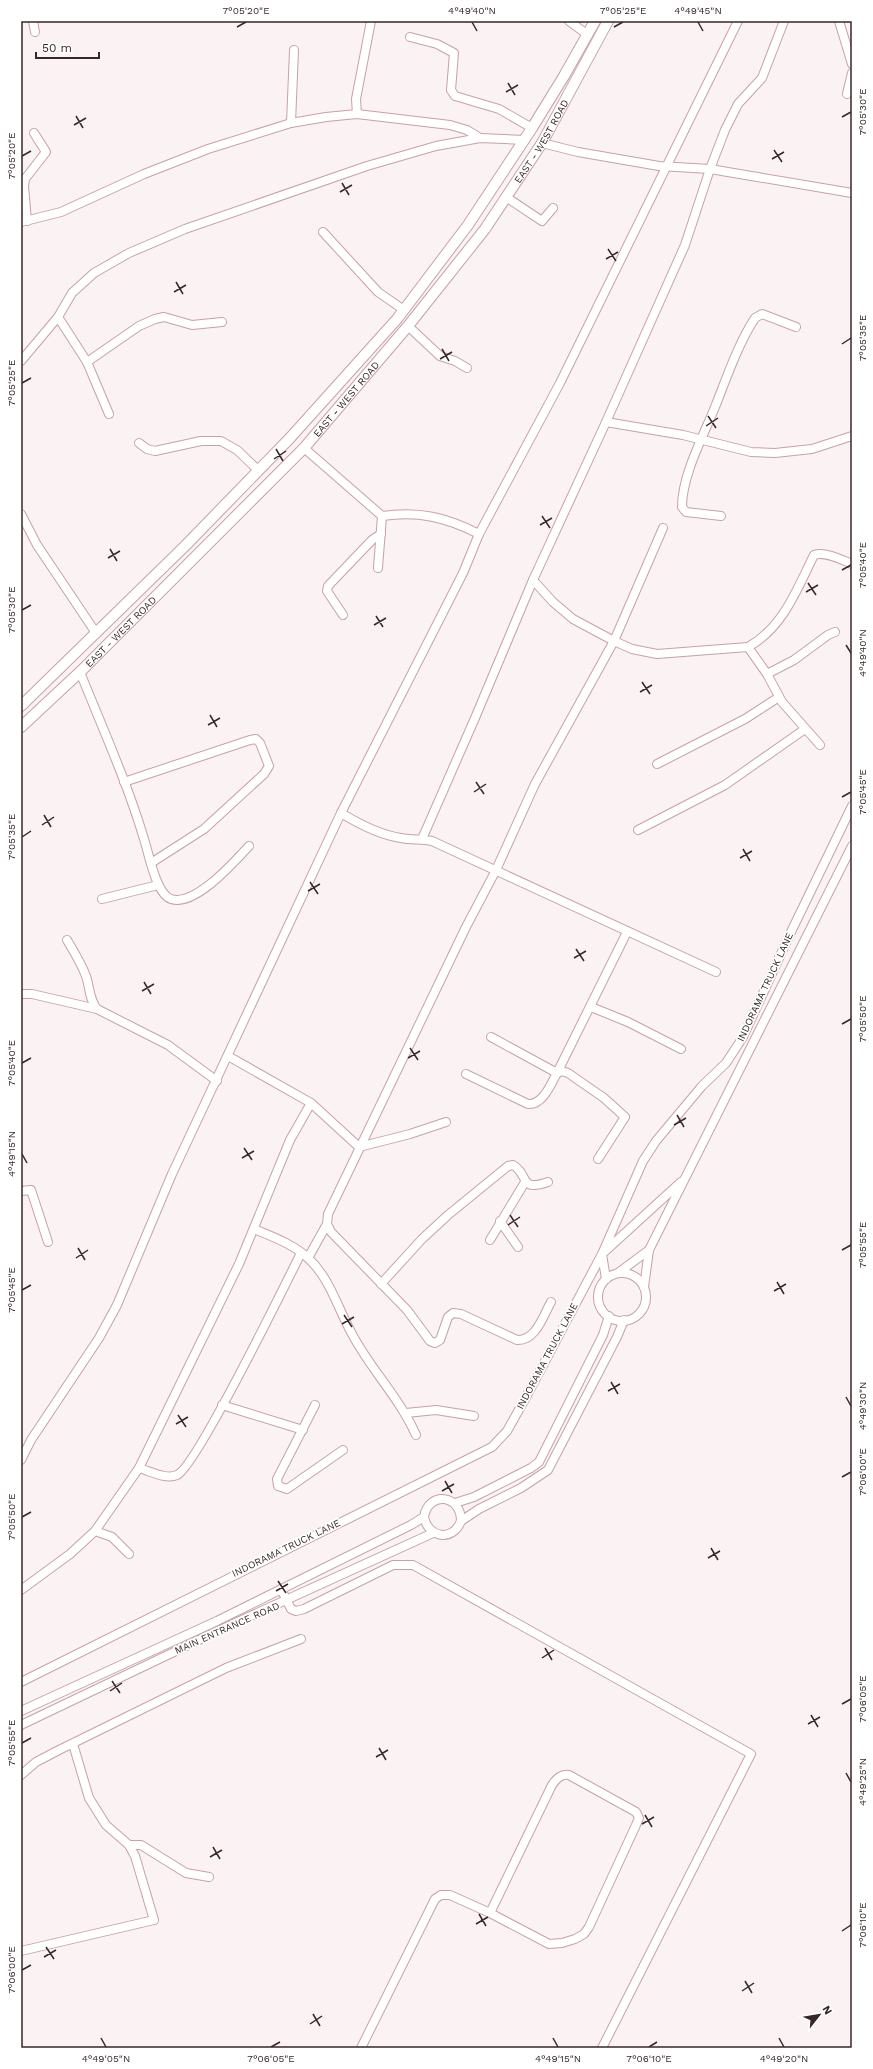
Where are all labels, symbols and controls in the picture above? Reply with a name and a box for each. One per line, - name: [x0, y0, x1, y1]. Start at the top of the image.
- text: 7°05'20"E: [222, 5, 270, 16]
- text: 4°49'40"N: [448, 5, 496, 16]
- text: 7°05'25"E: [600, 5, 646, 16]
- text: 4°49'45"N: [674, 5, 722, 16]
- scale bar: [36, 34, 99, 60]
- text: 50 m: [42, 41, 72, 55]
- text: 7°05'30"E: [857, 88, 868, 136]
- street label: EAST - WEST ROAD: [512, 97, 570, 185]
- text: 7°05'20"E: [6, 132, 17, 180]
- text: 7°05'35"E: [857, 315, 868, 361]
- street label: EAST - WEST ROAD: [311, 359, 381, 439]
- text: 7°05'25"E: [6, 360, 17, 406]
- text: 7°05'40"E: [857, 542, 868, 588]
- text: 7°05'30"E: [6, 586, 17, 634]
- street label: EAST - WEST ROAD: [83, 594, 158, 669]
- text: 4°49'40"N: [857, 629, 868, 677]
- text: 7°05'45"E: [857, 769, 868, 815]
- text: 7°05'35"E: [6, 814, 17, 860]
- street label: INDORAMA TRUCK LANE: [735, 931, 795, 1043]
- text: 7°05'50"E: [857, 995, 868, 1043]
- text: 7°05'40"E: [6, 1040, 17, 1086]
- text: 4°49'15"N: [6, 1131, 17, 1177]
- text: 7°05'55"E: [857, 1222, 868, 1268]
- text: 7°05'45"E: [6, 1267, 17, 1313]
- street label: INDORAMA TRUCK LANE: [514, 1301, 580, 1411]
- text: 4°49'30"N: [857, 1382, 868, 1430]
- text: 7°06'00"E: [857, 1448, 868, 1496]
- text: 7°05'50"E: [6, 1493, 17, 1541]
- street label: INDORAMA TRUCK LANE: [230, 1517, 342, 1579]
- street label: MAIN ENTRANCE ROAD: [173, 1600, 281, 1656]
- text: 7°06'05"E: [857, 1675, 868, 1723]
- text: 7°05'55"E: [6, 1720, 17, 1766]
- text: 4°49'25"N: [857, 1758, 868, 1806]
- text: 7°06'10"E: [857, 1902, 868, 1948]
- text: 7°06'00"E: [6, 1946, 17, 1994]
- north arrow: [799, 1995, 839, 2035]
- text: N: [819, 2003, 835, 2017]
- text: 4°49'05"N: [82, 2053, 130, 2064]
- text: 7°06'05"E: [247, 2053, 295, 2064]
- text: 4°49'15"N: [535, 2053, 581, 2064]
- text: 7°06'10"E: [626, 2053, 672, 2064]
- text: 4°49'20"N: [760, 2053, 808, 2064]

